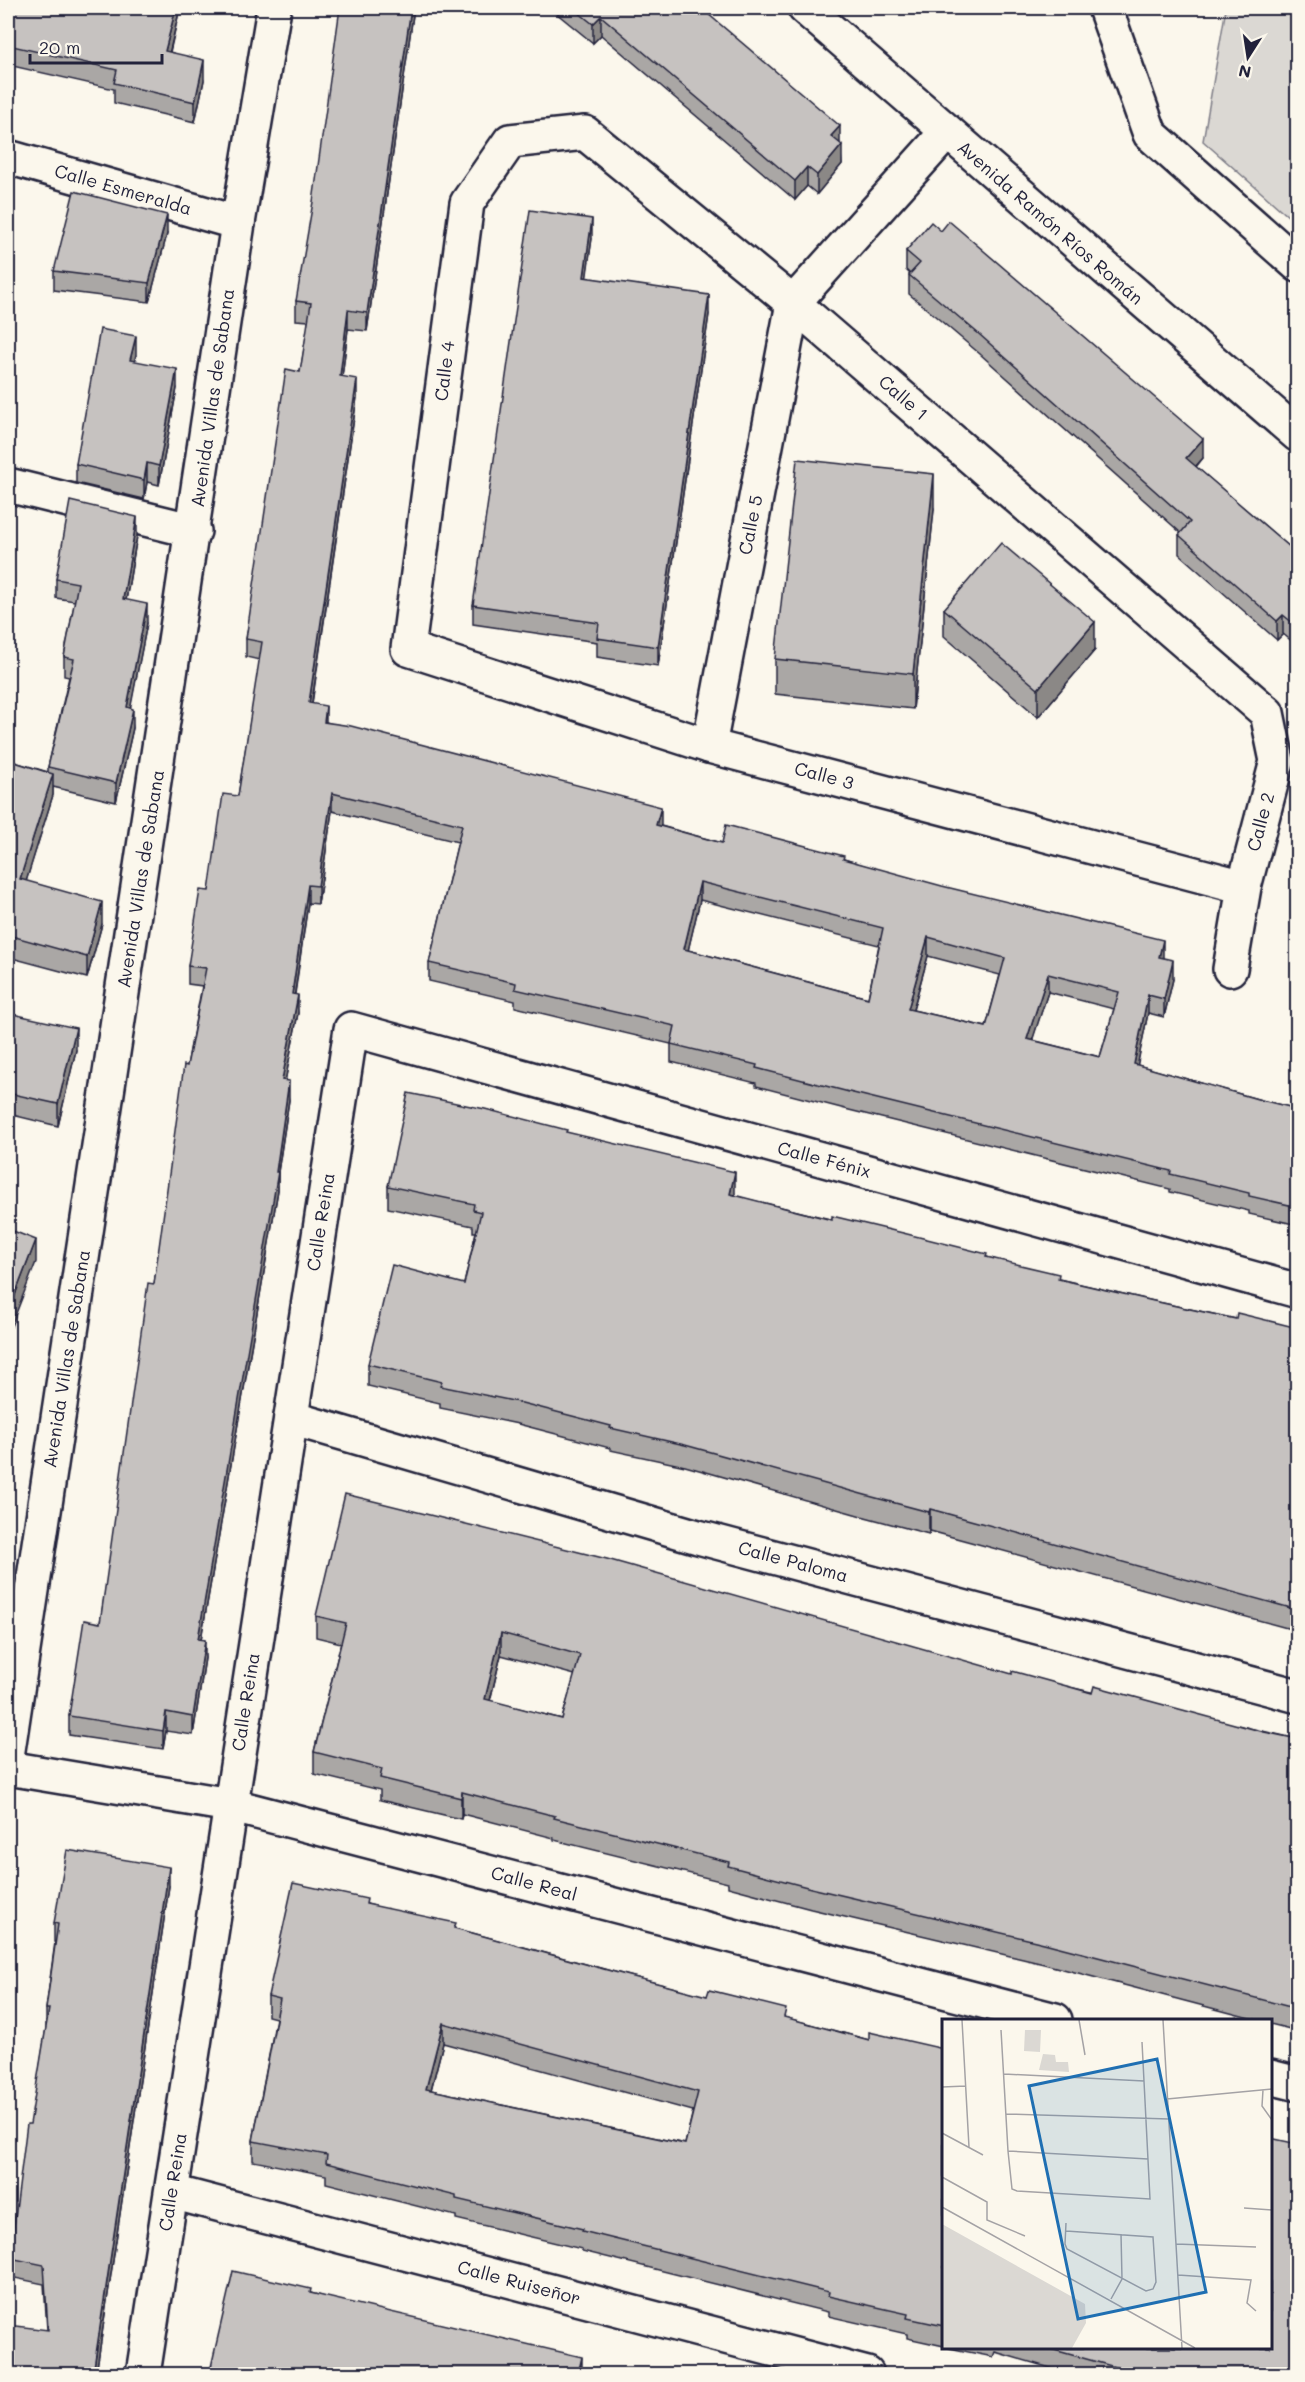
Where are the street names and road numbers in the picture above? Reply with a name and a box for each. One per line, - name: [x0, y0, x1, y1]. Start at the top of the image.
- street label: Avenida Ramón Ríos Román: [953, 135, 1149, 310]
- street label: Calle Esmeralda: [52, 158, 195, 220]
- street label: Avenida Villas de Sabana: [185, 287, 239, 509]
- street label: Calle 4: [428, 339, 460, 402]
- street label: Calle 1: [874, 369, 933, 425]
- street label: Calle 5: [732, 493, 768, 557]
- street label: Calle 3: [792, 756, 857, 794]
- street label: Avenida Villas de Sabana: [111, 768, 169, 990]
- street label: Calle 2: [1241, 790, 1279, 854]
- street label: Calle Fénix: [775, 1135, 874, 1183]
- street label: Calle Reina: [300, 1171, 340, 1273]
- street label: Avenida Villas de Sabana: [37, 1248, 95, 1470]
- street label: Calle Paloma: [736, 1535, 851, 1587]
- street label: Calle Reina: [225, 1651, 265, 1753]
- street label: Calle Real: [488, 1860, 580, 1906]
- street label: Calle Reina: [152, 2131, 192, 2233]
- street label: Calle Ruiseñor: [455, 2254, 583, 2310]

